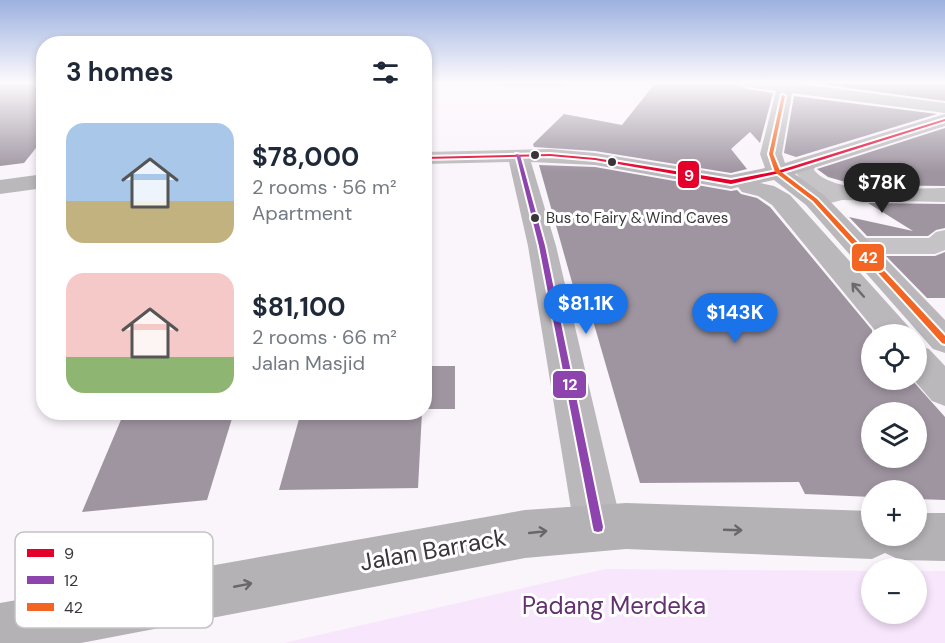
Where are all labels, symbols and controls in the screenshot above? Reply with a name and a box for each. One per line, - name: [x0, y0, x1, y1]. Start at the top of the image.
- text: 3 homes: [66, 55, 174, 89]
- icon: filters: [369, 56, 402, 89]
- text: $78,000: [252, 140, 359, 174]
- icon: home: [114, 147, 186, 219]
- unlabelled marker: [529, 149, 541, 161]
- unlabelled marker: [606, 156, 618, 168]
- line badge: 9: [677, 160, 700, 189]
- pin: $78K: [846, 163, 918, 214]
- text: 9: [684, 165, 694, 186]
- text: $78K: [858, 169, 906, 195]
- text: 2 rooms · 56 m²: [252, 174, 397, 200]
- text: Apartment: [252, 200, 352, 226]
- place label: Bus to Fairy & Wind Caves: [546, 208, 728, 228]
- marker: Bus to Fairy & Wind Caves: [529, 212, 541, 224]
- line badge: 42: [851, 243, 885, 272]
- text: 42: [858, 247, 878, 268]
- one-way arrow: [851, 283, 865, 298]
- pin: $81.1K: [537, 284, 635, 335]
- text: $81,100: [252, 290, 346, 324]
- text: $81.1K: [558, 290, 614, 316]
- pin: $143K: [693, 293, 777, 344]
- icon: home: [114, 297, 186, 369]
- text: $143K: [706, 299, 764, 325]
- text: 2 rooms · 66 m²: [252, 324, 397, 350]
- map controls: [861, 324, 927, 624]
- button: locate: [861, 324, 927, 390]
- text: Jalan Masjid: [252, 350, 365, 376]
- line badge: 12: [552, 370, 587, 399]
- text: 12: [562, 374, 578, 395]
- button: layers: [861, 402, 927, 468]
- button: +: [861, 480, 927, 546]
- street label: Jalan Barrack: [357, 521, 508, 578]
- one-way arrow: [723, 524, 743, 536]
- one-way arrow: [528, 526, 548, 537]
- legend: [15, 532, 213, 628]
- text: 9: [64, 543, 74, 564]
- button: −: [861, 558, 927, 624]
- text: 12: [64, 570, 78, 591]
- one-way arrow: [233, 579, 252, 590]
- park label: Padang Merdeka: [522, 590, 706, 621]
- text: 42: [64, 597, 83, 618]

